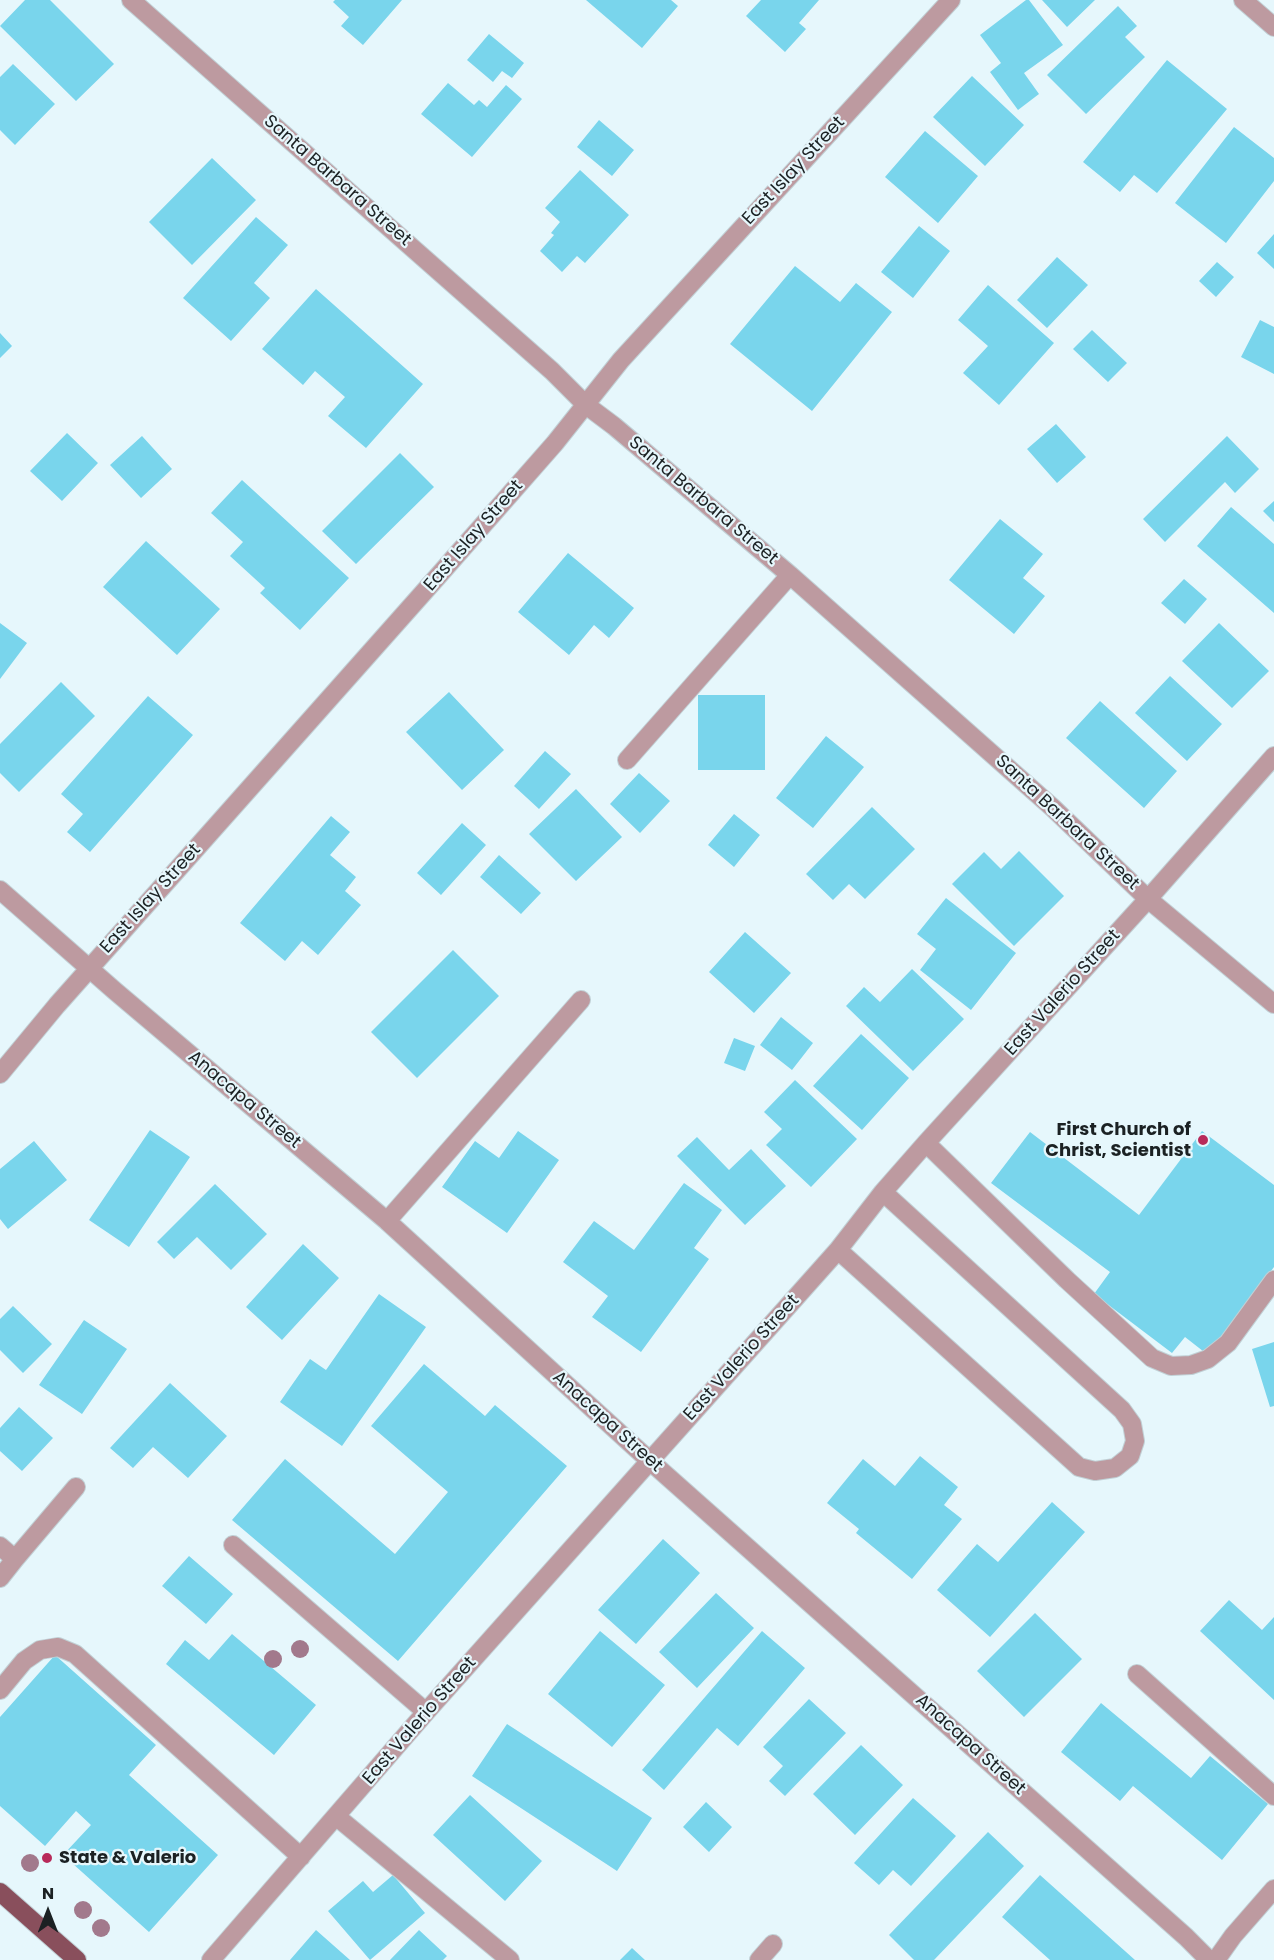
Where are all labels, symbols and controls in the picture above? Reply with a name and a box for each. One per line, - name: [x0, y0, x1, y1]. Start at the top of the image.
- street label: Santa Barbara Street: [259, 111, 415, 251]
- street label: East Islay Street: [738, 112, 850, 230]
- street label: Santa Barbara Street: [624, 432, 782, 570]
- street label: East Islay Street: [420, 476, 528, 596]
- street label: Santa Barbara Street: [991, 751, 1143, 895]
- street label: East Islay Street: [96, 840, 206, 958]
- street label: East Valerio Street: [1001, 925, 1125, 1061]
- street label: Anacapa Street: [183, 1046, 305, 1154]
- place label: First Church of Christ, Scientist: [1045, 1119, 1191, 1162]
- marker: First Church of Christ, Scientist: [1196, 1133, 1210, 1147]
- street label: East Valerio Street: [680, 1290, 804, 1426]
- street label: Anacapa Street: [547, 1367, 667, 1477]
- street label: East Valerio Street: [359, 1653, 481, 1789]
- street label: Anacapa Street: [910, 1690, 1030, 1800]
- place label: State & Valerio: [59, 1847, 196, 1869]
- marker: State & Valerio: [40, 1851, 54, 1865]
- north arrow: [18, 1882, 78, 1942]
- text: N: [42, 1882, 54, 1905]

